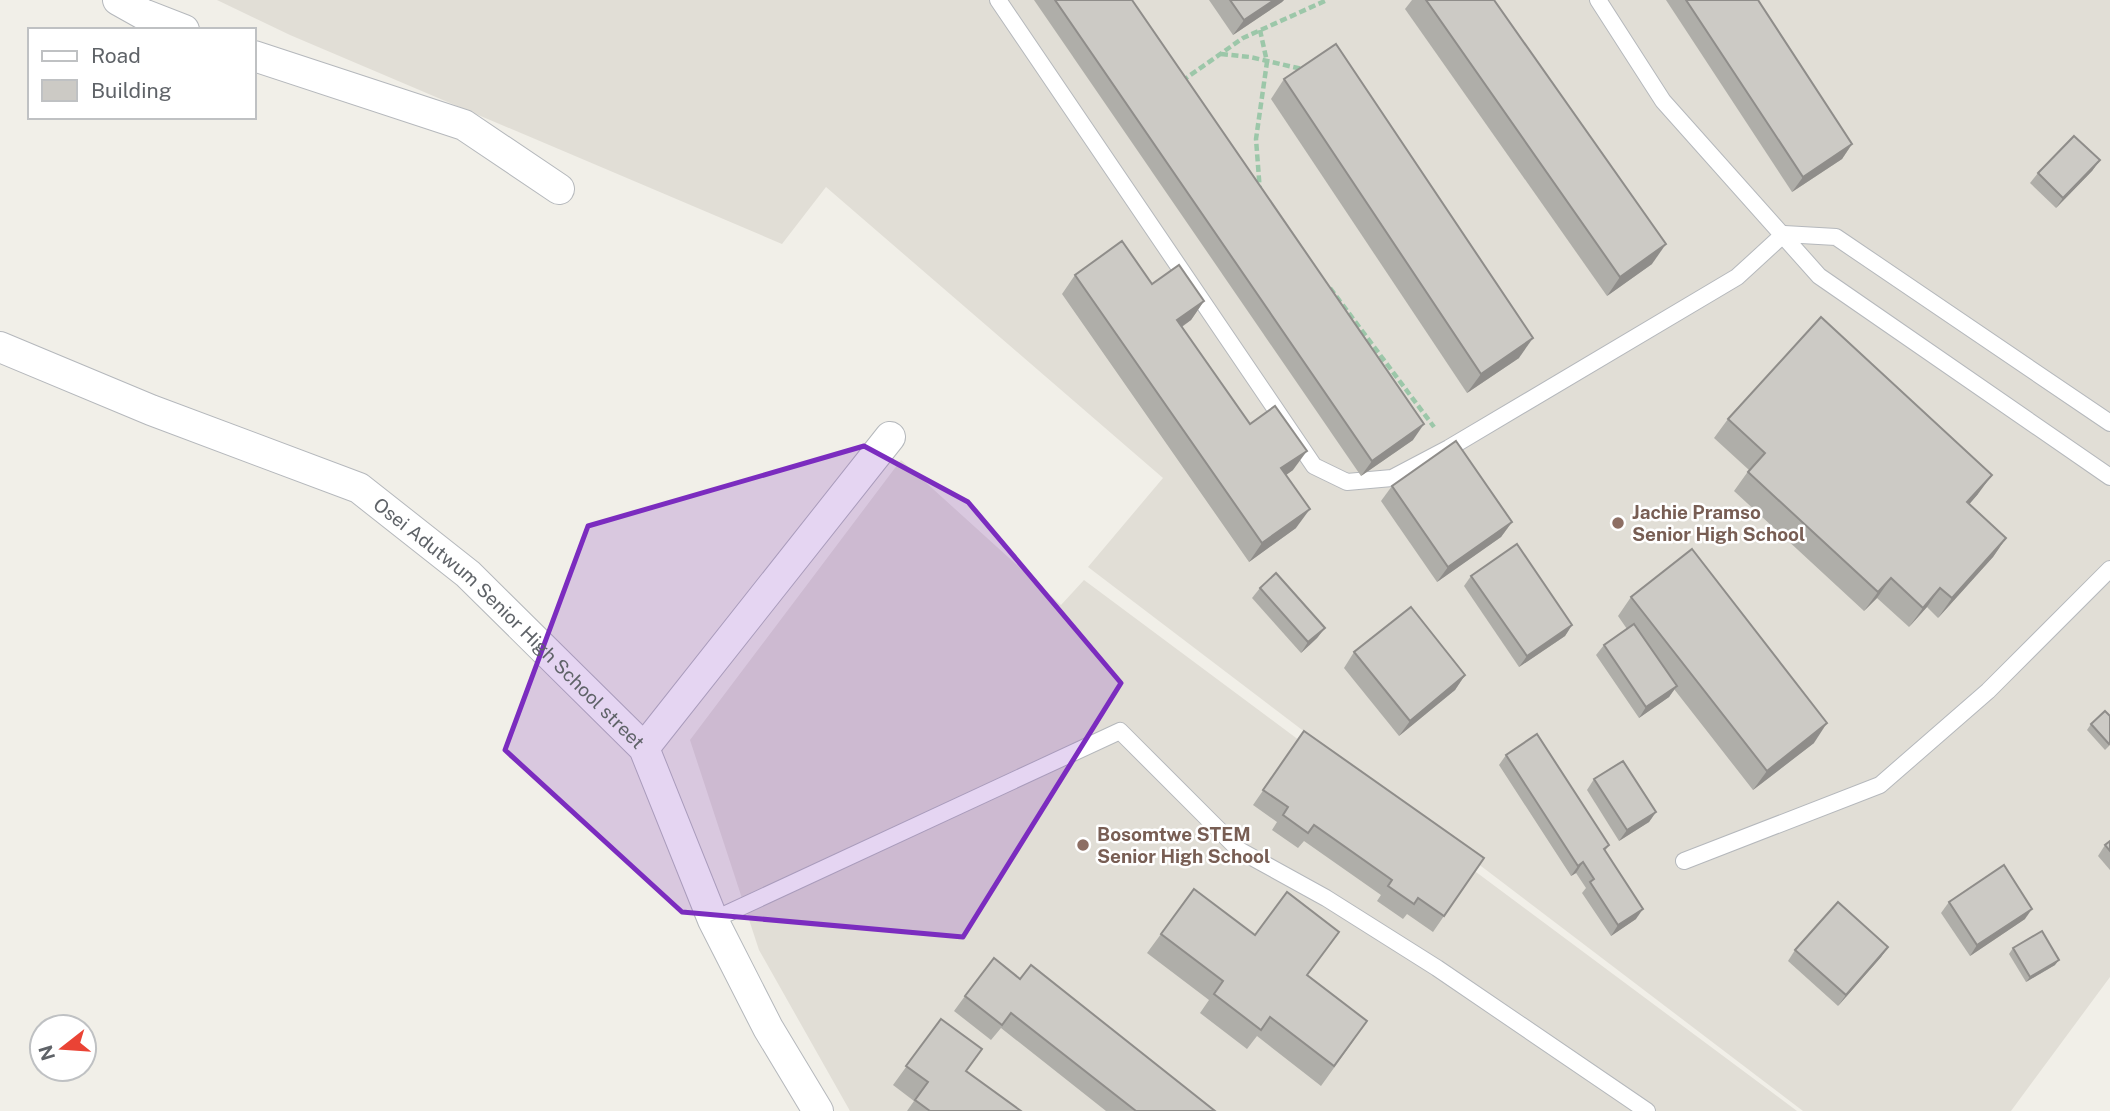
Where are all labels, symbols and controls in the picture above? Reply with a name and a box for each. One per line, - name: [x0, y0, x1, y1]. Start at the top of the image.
- legend: [28, 28, 256, 119]
- text: Road: [91, 43, 141, 68]
- text: Building: [91, 78, 172, 103]
- street label: Osei Adutwum Senior High School street: [369, 493, 649, 753]
- place label: Jachie Pramso Senior High School: [1632, 501, 1805, 545]
- marker: Jachie Pramso Senior High School: [1610, 515, 1626, 531]
- place label: Bosomtwe STEM Senior High School: [1097, 823, 1270, 867]
- marker: Bosomtwe STEM Senior High School: [1075, 837, 1091, 853]
- north arrow: [28, 1013, 98, 1083]
- text: N: [34, 1043, 59, 1063]

